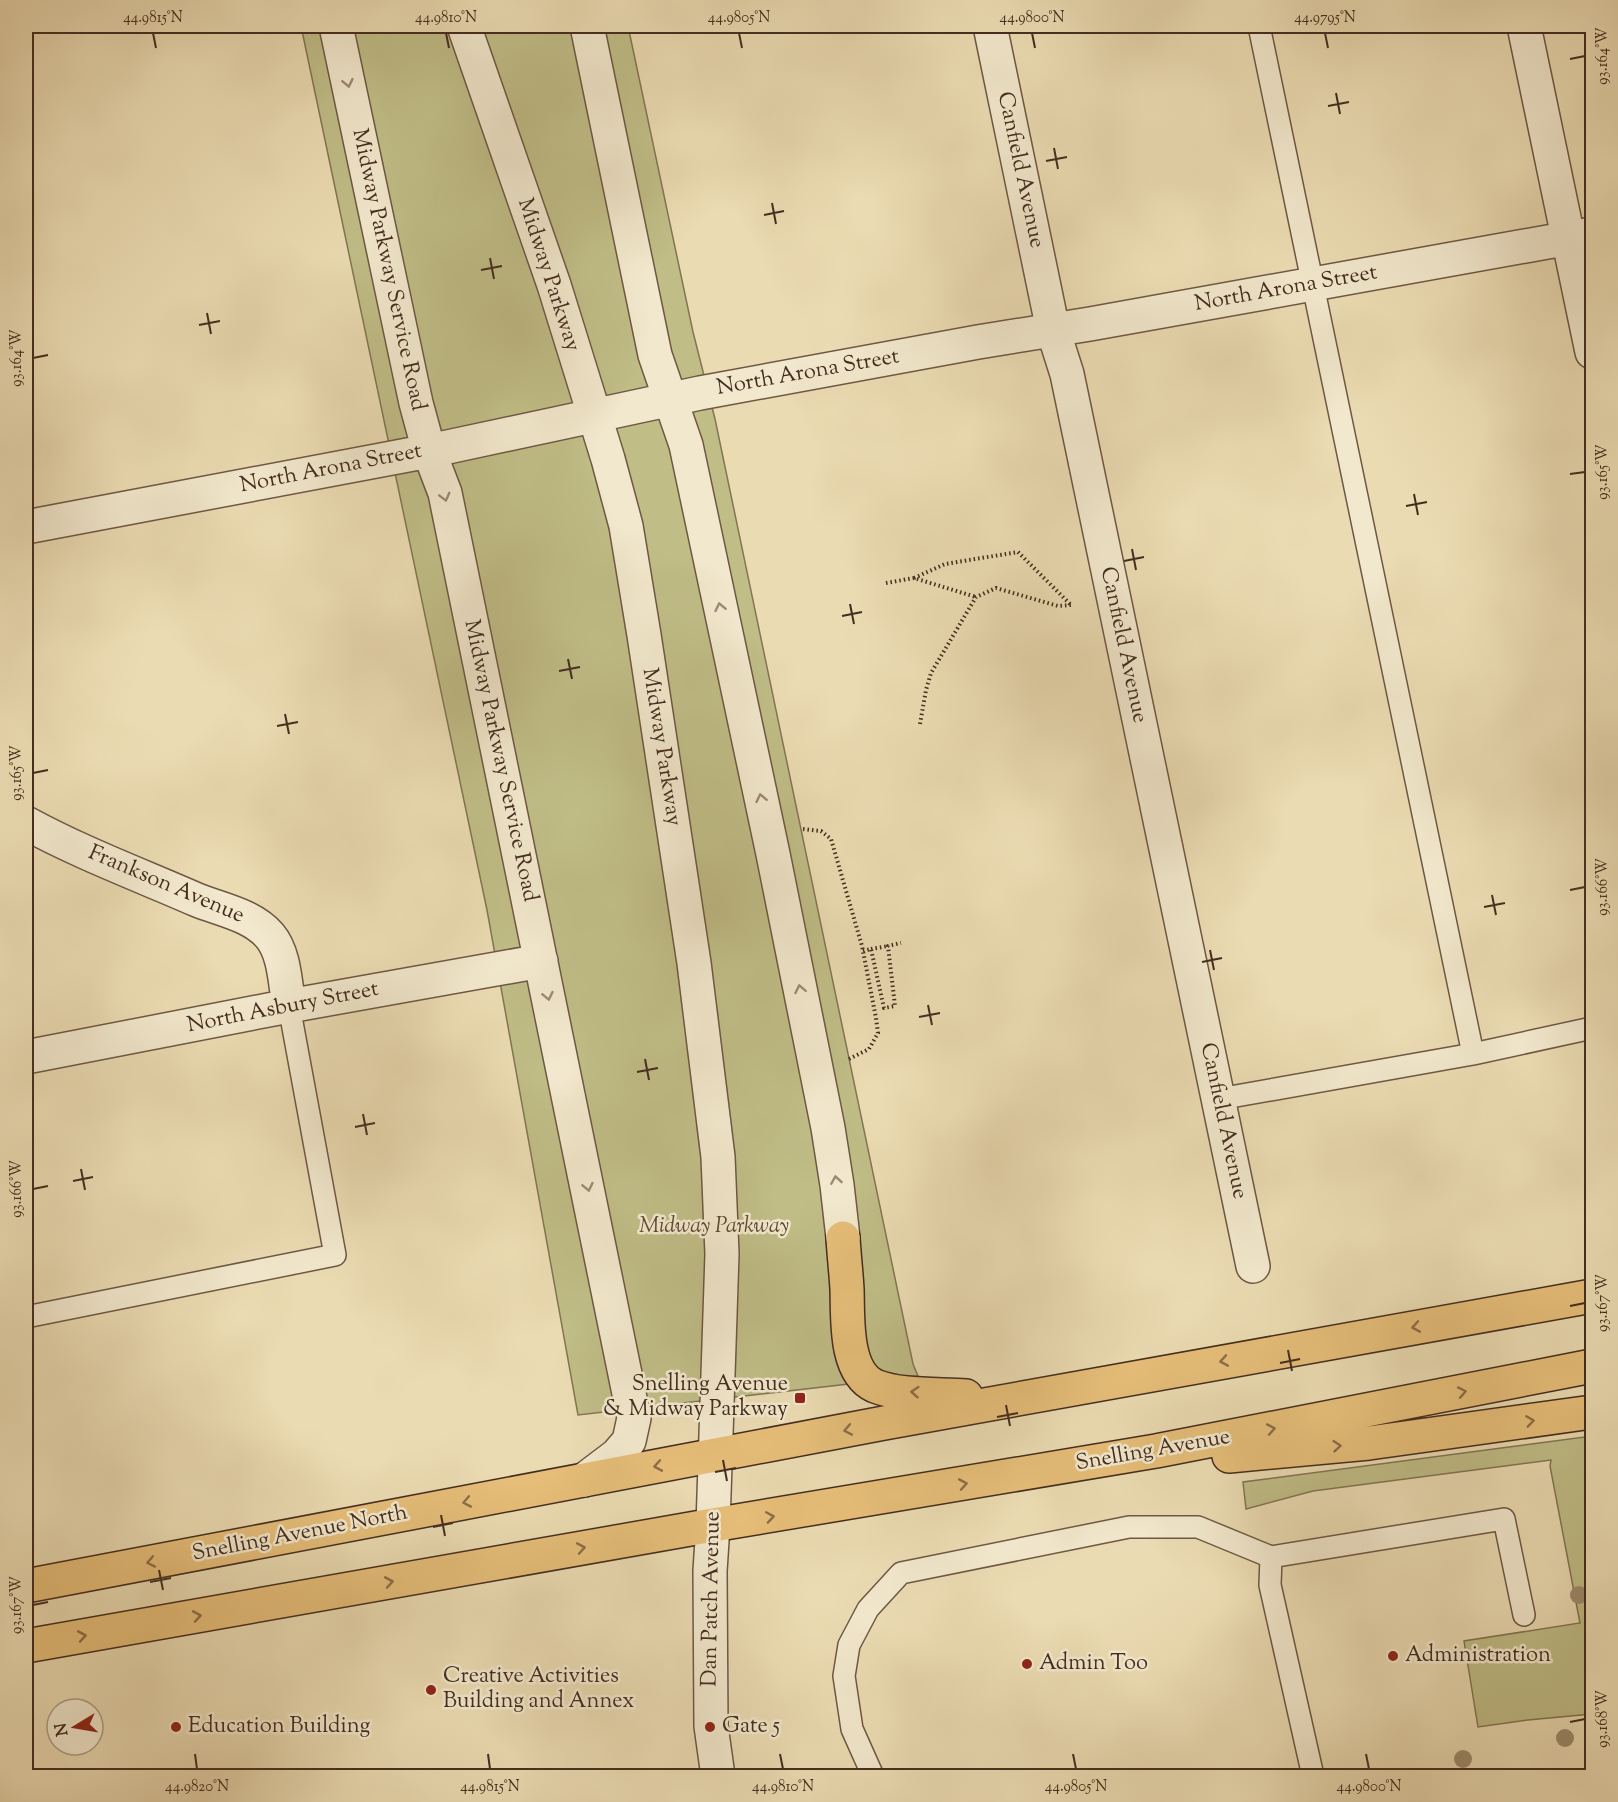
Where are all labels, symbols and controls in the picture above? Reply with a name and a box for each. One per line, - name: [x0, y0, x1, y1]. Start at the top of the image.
- text: 44.9815°N: [123, 8, 183, 29]
- text: 44.9810°N: [415, 8, 477, 29]
- text: 44.9805°N: [708, 8, 770, 29]
- text: 44.9800°N: [1000, 8, 1064, 29]
- text: 44.9795°N: [1294, 8, 1356, 29]
- text: 93.164°W: [1593, 27, 1614, 85]
- one-way arrow: [341, 77, 354, 87]
- street label: Canfield Avenue: [988, 89, 1052, 251]
- street label: Midway Parkway Service Road: [342, 126, 434, 414]
- street label: Midway Parkway: [508, 194, 588, 356]
- street label: North Arona Street: [1192, 257, 1380, 321]
- text: 93.164°W: [7, 329, 28, 387]
- street label: North Arona Street: [714, 341, 902, 405]
- street label: North Arona Street: [237, 436, 425, 502]
- text: 93.165°W: [1593, 444, 1614, 500]
- one-way arrow: [438, 492, 451, 502]
- street label: Canfield Avenue: [1091, 564, 1155, 726]
- one-way arrow: [715, 602, 728, 612]
- street label: Midway Parkway Service Road: [454, 617, 546, 905]
- street label: Midway Parkway: [633, 666, 689, 828]
- text: 93.165°W: [7, 745, 28, 801]
- one-way arrow: [755, 793, 768, 803]
- street label: Frankson Avenue: [83, 838, 249, 932]
- text: 93.166°W: [1593, 858, 1614, 916]
- street label: North Asbury Street: [185, 974, 382, 1042]
- one-way arrow: [794, 984, 807, 994]
- one-way arrow: [541, 991, 554, 1001]
- street label: Canfield Avenue: [1191, 1040, 1255, 1202]
- text: 93.166°W: [7, 1160, 28, 1218]
- one-way arrow: [831, 1176, 843, 1185]
- one-way arrow: [580, 1182, 593, 1192]
- park label: Midway Parkway: [639, 1211, 789, 1243]
- text: 93.167°W: [1593, 1274, 1614, 1332]
- one-way arrow: [1411, 1320, 1420, 1332]
- one-way arrow: [1219, 1354, 1229, 1367]
- place label: Snelling Avenue & Midway Parkway: [603, 1369, 788, 1426]
- one-way arrow: [911, 1386, 920, 1399]
- one-way arrow: [1457, 1386, 1467, 1399]
- marker: Snelling Avenue & Midway Parkway: [793, 1391, 807, 1405]
- one-way arrow: [1525, 1415, 1535, 1427]
- street label: Snelling Avenue: [1073, 1422, 1233, 1480]
- one-way arrow: [843, 1423, 853, 1436]
- one-way arrow: [1266, 1423, 1276, 1436]
- one-way arrow: [1332, 1440, 1341, 1453]
- one-way arrow: [654, 1459, 663, 1471]
- one-way arrow: [958, 1479, 967, 1491]
- one-way arrow: [462, 1495, 472, 1508]
- street label: Snelling Avenue North: [189, 1497, 411, 1571]
- street label: Dan Patch Avenue: [694, 1511, 730, 1687]
- one-way arrow: [766, 1511, 775, 1523]
- one-way arrow: [576, 1542, 586, 1555]
- one-way arrow: [147, 1555, 157, 1568]
- text: 93.167°W: [7, 1576, 28, 1634]
- one-way arrow: [384, 1576, 394, 1589]
- one-way arrow: [192, 1610, 202, 1623]
- one-way arrow: [77, 1630, 87, 1643]
- place label: Administration: [1405, 1640, 1551, 1672]
- place label: Admin Too: [1039, 1648, 1148, 1680]
- marker: Administration: [1386, 1649, 1400, 1663]
- marker: Admin Too: [1020, 1657, 1034, 1671]
- place label: Creative Activities Building and Annex: [443, 1661, 634, 1718]
- marker: Creative Activities Building and Annex: [424, 1683, 438, 1697]
- text: 93.168°W: [1593, 1690, 1614, 1748]
- north arrow: [45, 1697, 105, 1757]
- place label: Education Building: [188, 1711, 371, 1743]
- place label: Gate 5: [722, 1711, 780, 1743]
- marker: Education Building: [169, 1720, 183, 1734]
- marker: Gate 5: [703, 1720, 717, 1734]
- text: N: [50, 1721, 75, 1738]
- text: 44.9820°N: [165, 1777, 229, 1798]
- text: 44.9815°N: [460, 1777, 520, 1798]
- text: 44.9810°N: [752, 1777, 814, 1798]
- text: 44.9805°N: [1045, 1777, 1107, 1798]
- text: 44.9800°N: [1337, 1777, 1401, 1798]

